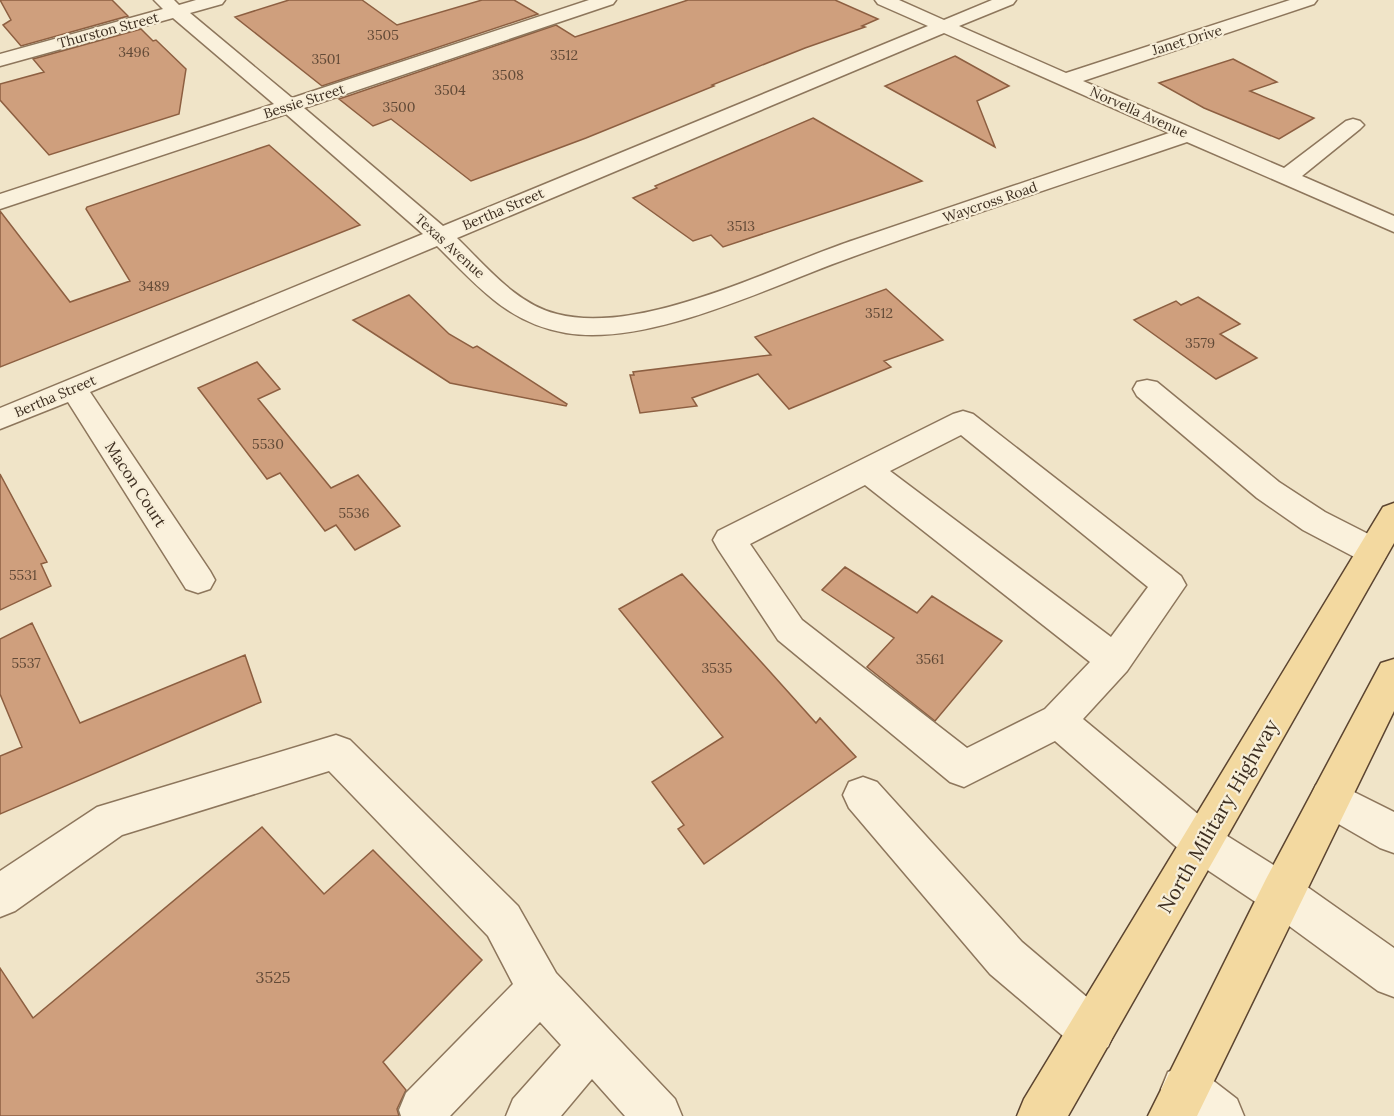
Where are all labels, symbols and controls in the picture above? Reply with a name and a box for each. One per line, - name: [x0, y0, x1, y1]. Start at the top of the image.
- street label: Thurston Street: [56, 8, 161, 52]
- street label: Janet Drive: [1149, 21, 1225, 59]
- house number: 3505: [367, 26, 399, 44]
- house number: 3496: [118, 43, 150, 61]
- house number: 3512: [550, 46, 578, 64]
- house number: 3501: [311, 50, 341, 68]
- house number: 3508: [492, 66, 524, 84]
- street label: Bessie Street: [261, 79, 347, 123]
- house number: 3504: [434, 81, 466, 99]
- street label: Norvella Avenue: [1087, 82, 1191, 142]
- house number: 3500: [383, 98, 415, 116]
- street label: Waycross Road: [941, 177, 1039, 227]
- street label: Bertha Street: [460, 184, 547, 234]
- street label: Texas Avenue: [411, 210, 489, 282]
- house number: 3513: [727, 217, 755, 235]
- house number: 3489: [138, 277, 170, 295]
- house number: 3512: [865, 304, 893, 322]
- house number: 3579: [1185, 334, 1215, 352]
- street label: Bertha Street: [12, 371, 99, 421]
- house number: 5530: [252, 435, 284, 453]
- street label: Macon Court: [101, 437, 172, 531]
- house number: 5536: [338, 504, 370, 522]
- house number: 5531: [9, 566, 37, 584]
- house number: 3561: [916, 650, 944, 668]
- house number: 5537: [11, 654, 41, 672]
- house number: 3535: [702, 659, 732, 677]
- street label: North Military Highway: [1152, 714, 1284, 917]
- house number: 3525: [256, 967, 290, 987]

